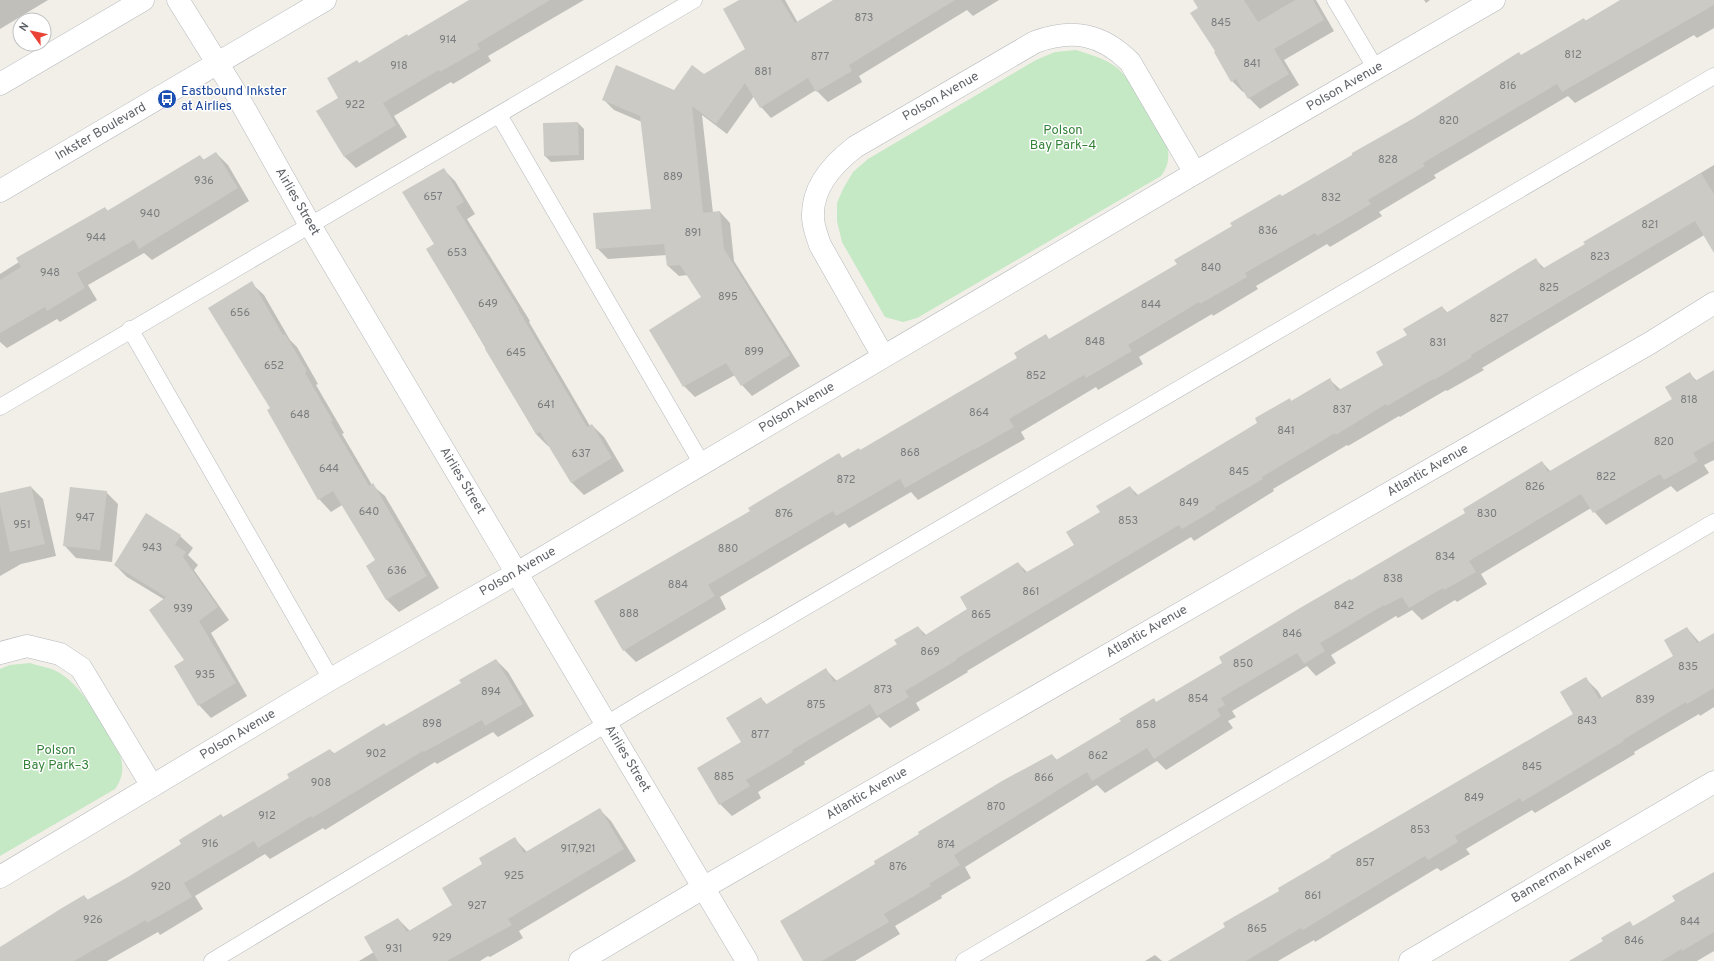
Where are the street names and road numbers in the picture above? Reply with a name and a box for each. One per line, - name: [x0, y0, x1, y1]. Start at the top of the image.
- street label: Polson Avenue: [1304, 59, 1386, 115]
- street label: Polson Avenue: [900, 69, 982, 125]
- street label: Inkster Boulevard: [53, 99, 149, 165]
- street label: Airlies Street: [271, 165, 323, 239]
- street label: Polson Avenue: [756, 379, 838, 437]
- street label: Atlantic Avenue: [1384, 441, 1472, 501]
- street label: Airlies Street: [436, 444, 488, 518]
- street label: Polson Avenue: [477, 544, 559, 600]
- street label: Atlantic Avenue: [1103, 602, 1191, 662]
- street label: Polson Avenue: [197, 706, 279, 764]
- street label: Airlies Street: [601, 722, 653, 796]
- street label: Atlantic Avenue: [823, 764, 911, 824]
- street label: Bannerman Avenue: [1509, 835, 1615, 907]

